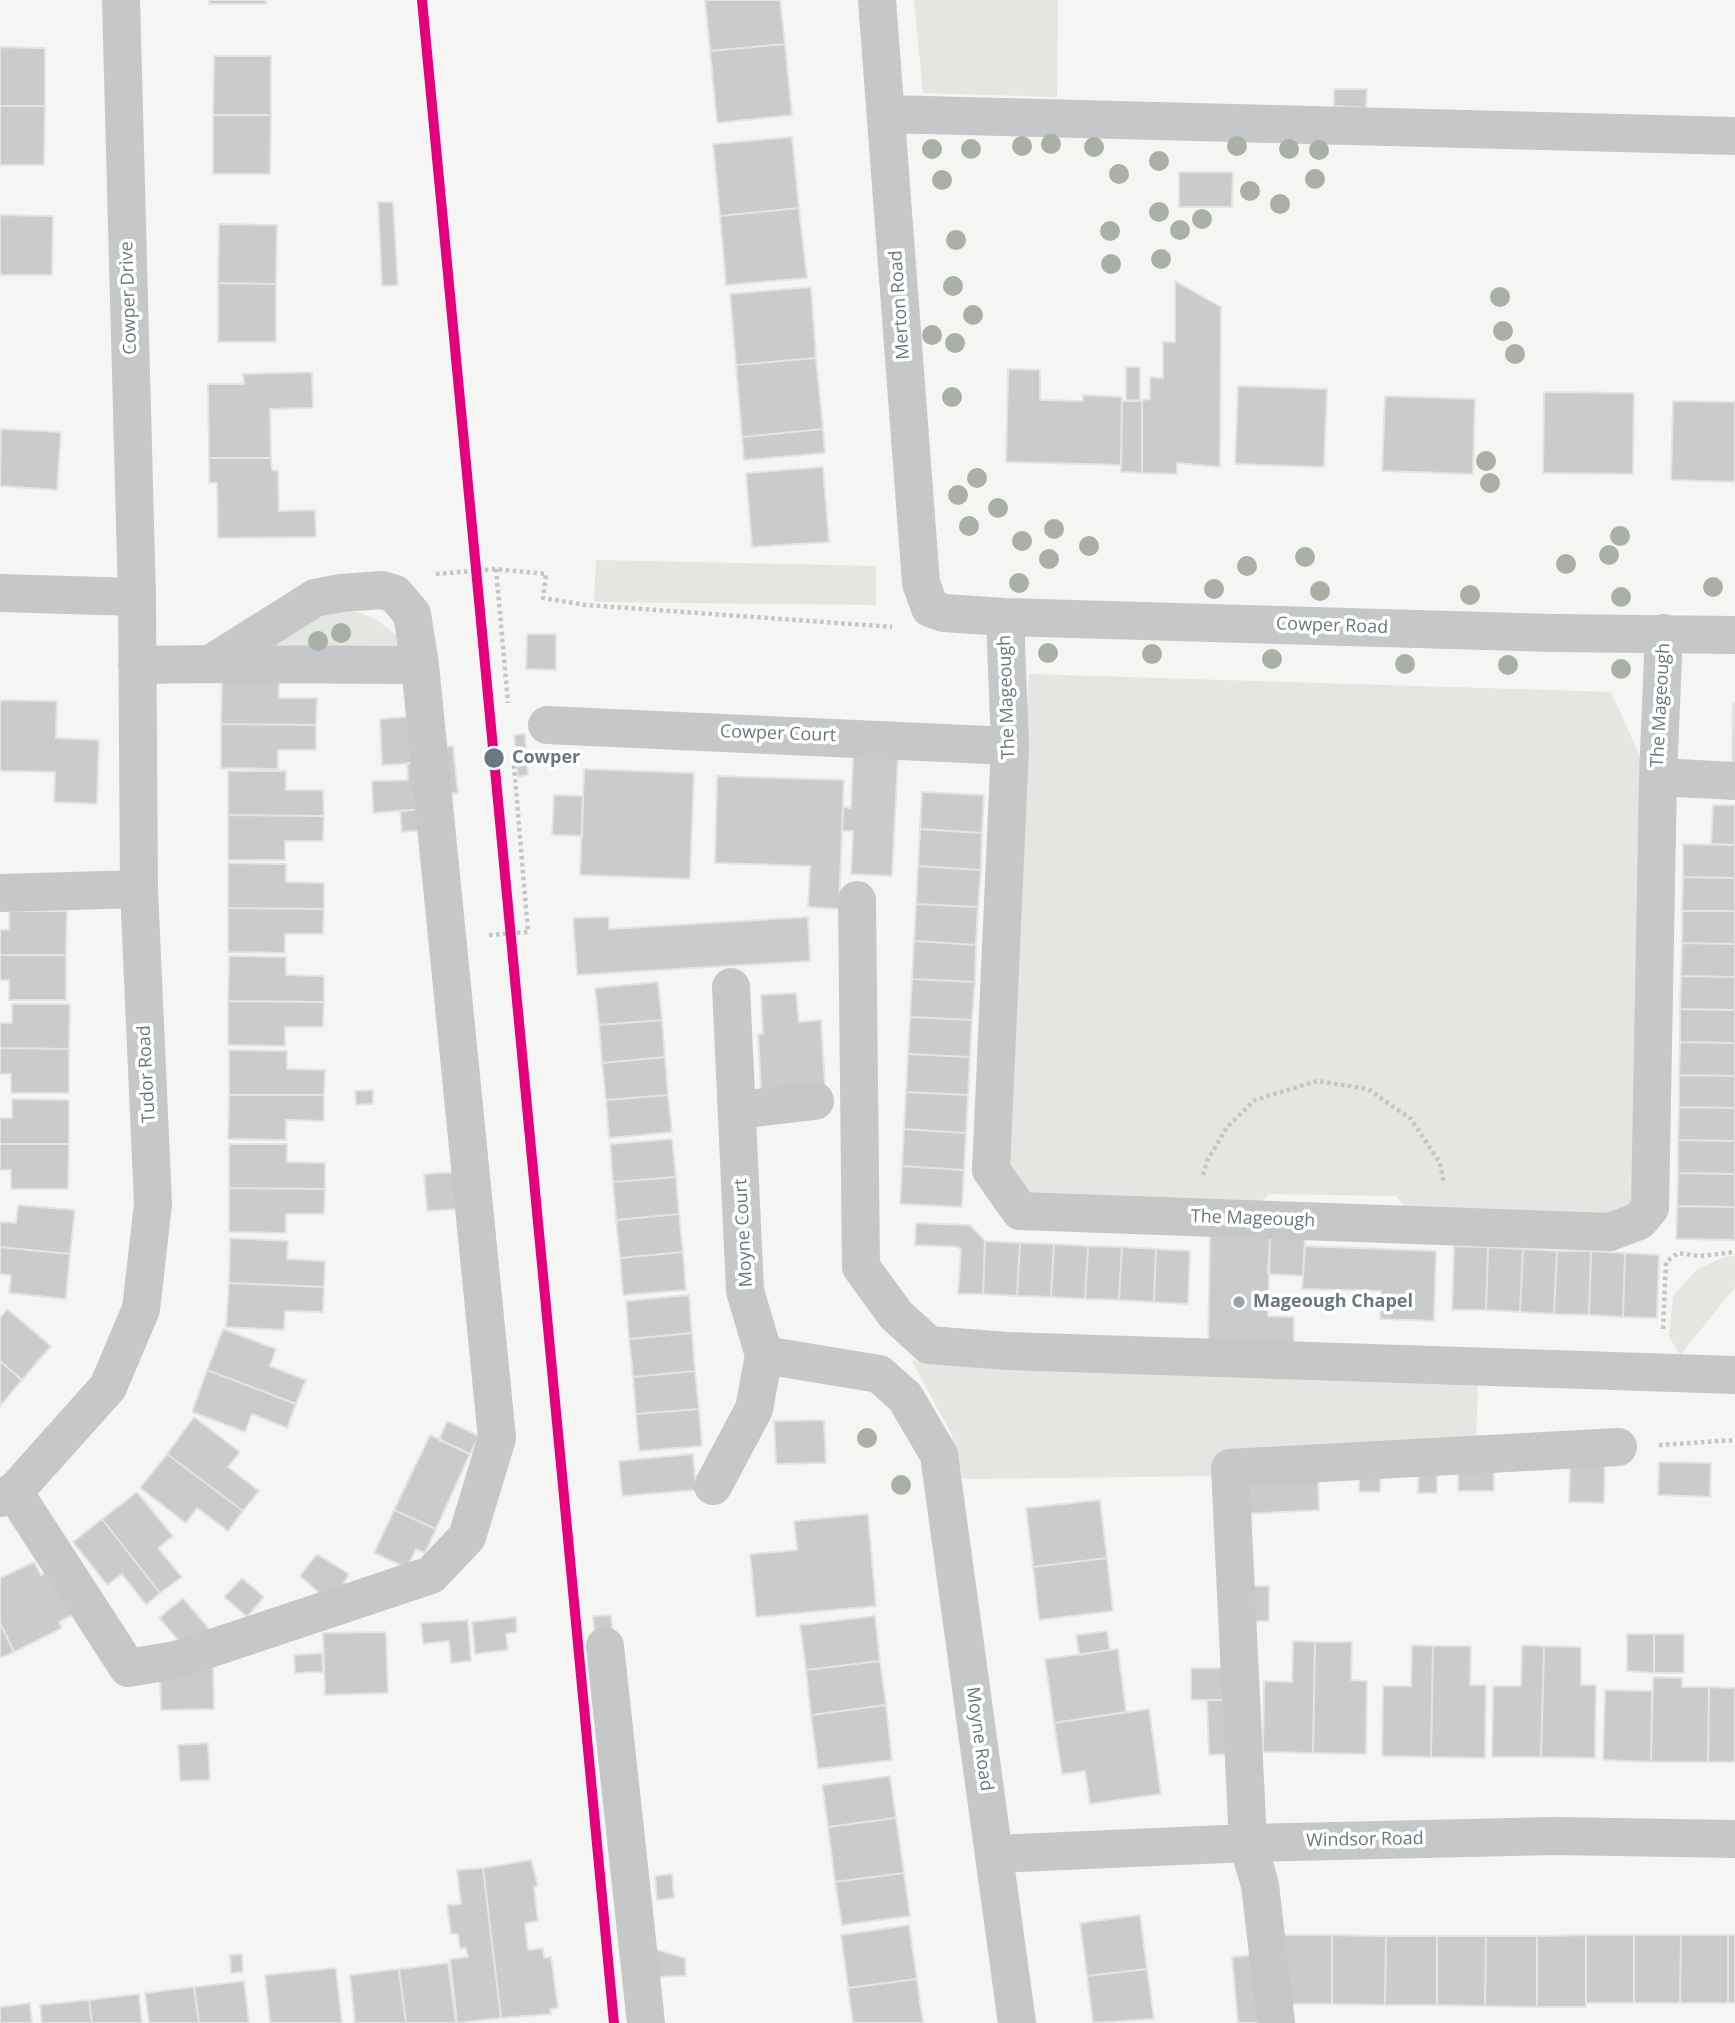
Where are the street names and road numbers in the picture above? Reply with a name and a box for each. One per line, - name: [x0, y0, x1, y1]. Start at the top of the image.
- street label: Cowper Drive: [116, 241, 142, 355]
- street label: Merton Road: [885, 250, 915, 360]
- street label: Cowper Road: [1276, 613, 1388, 639]
- street label: The Mageough: [994, 634, 1020, 760]
- street label: The Mageough: [1647, 642, 1675, 768]
- street label: Cowper Court: [720, 721, 836, 747]
- street label: Tudor Road: [134, 1025, 160, 1123]
- street label: Moyne Court: [730, 1178, 758, 1288]
- street label: The Mageough: [1190, 1206, 1316, 1232]
- street label: Moyne Road: [961, 1686, 997, 1792]
- street label: Windsor Road: [1306, 1828, 1424, 1852]

